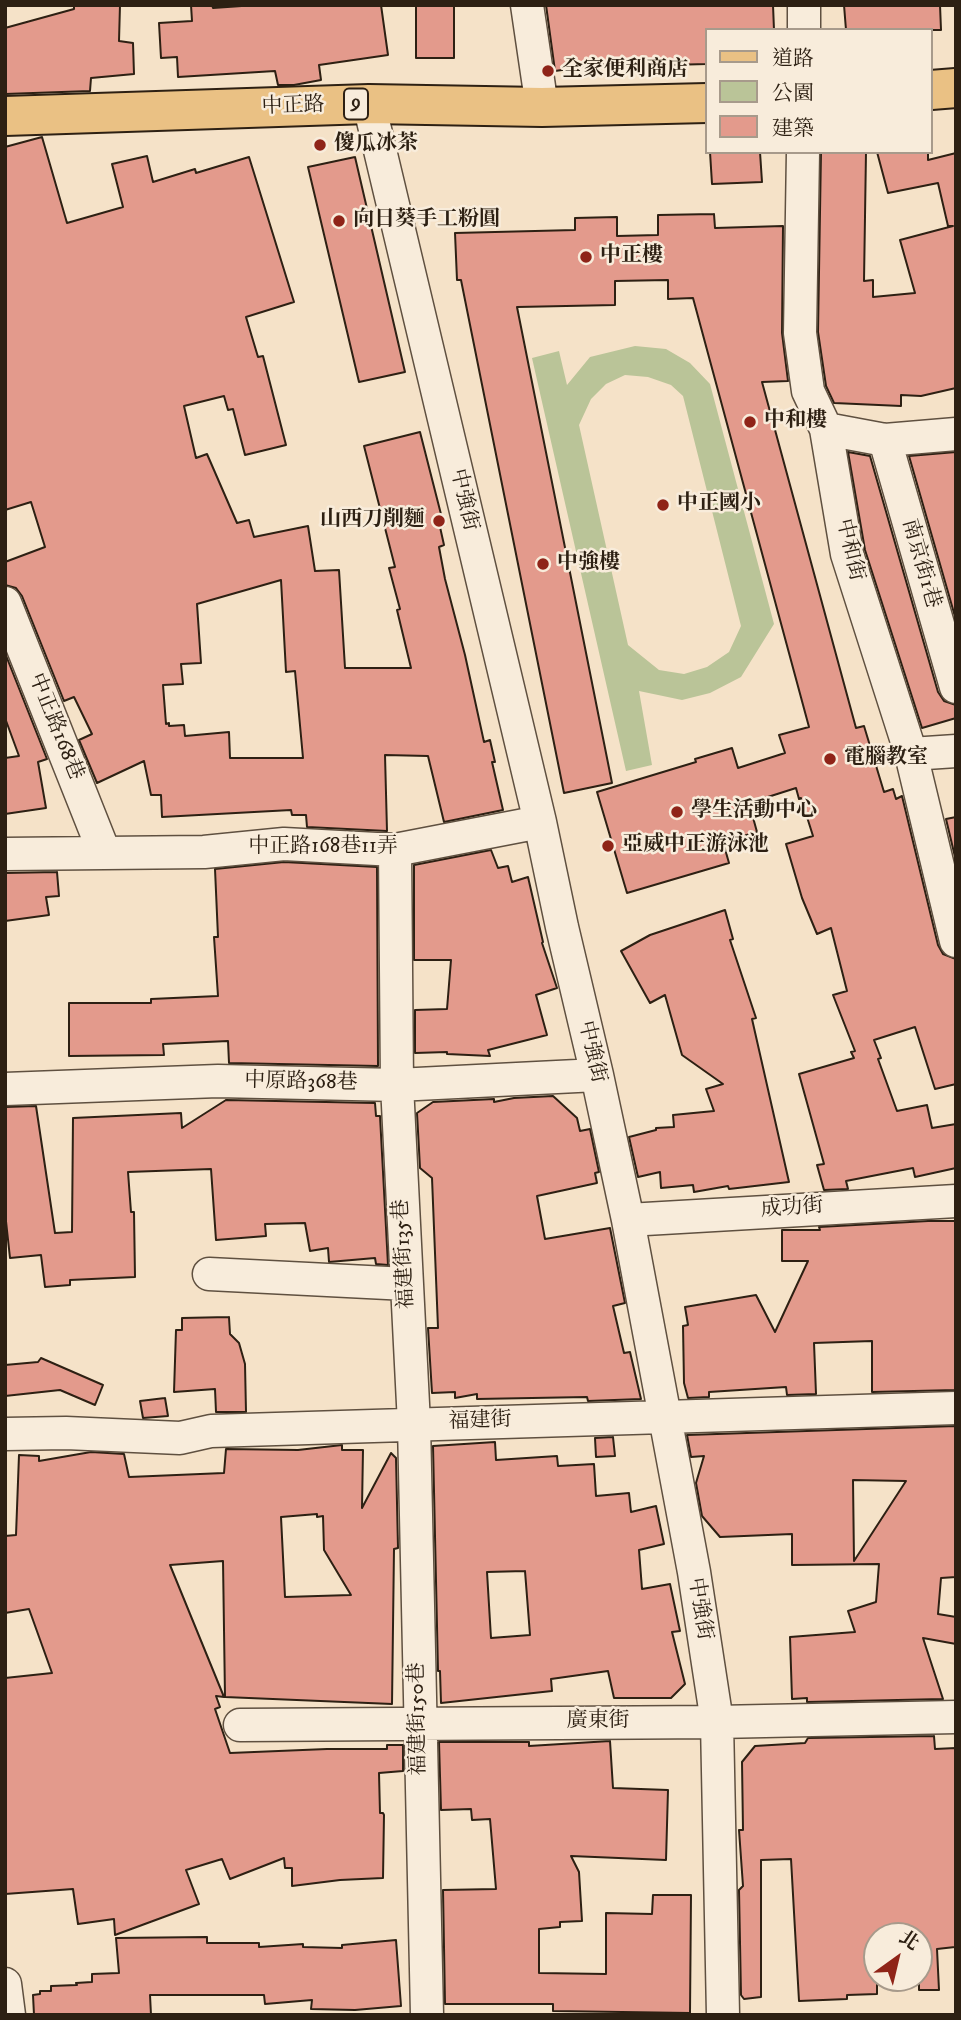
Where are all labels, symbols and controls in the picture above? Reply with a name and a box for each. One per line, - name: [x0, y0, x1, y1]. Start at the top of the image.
- legend: [706, 28, 933, 154]
- text: 道路: [772, 46, 814, 72]
- place label: 全家便利商店: [562, 58, 688, 84]
- marker: 全家便利商店: [540, 63, 556, 79]
- text: 公園: [772, 81, 814, 107]
- road number: 9: [344, 88, 368, 120]
- street label: 中正路: [261, 93, 325, 121]
- text: 建築: [772, 116, 814, 142]
- place label: 傻瓜冰茶: [334, 132, 418, 158]
- marker: 傻瓜冰茶: [312, 137, 328, 153]
- place label: 向日葵手工粉圓: [353, 208, 500, 234]
- marker: 向日葵手工粉圓: [331, 213, 347, 229]
- place label: 中正樓: [600, 244, 663, 270]
- marker: 中正樓: [578, 249, 594, 265]
- place label: 中和樓: [764, 409, 827, 435]
- marker: 中和樓: [742, 414, 758, 430]
- street label: 中強街: [444, 466, 482, 534]
- place label: 中正國小: [677, 492, 761, 518]
- marker: 中正國小: [655, 497, 671, 513]
- place label: 山西刀削麵: [320, 508, 425, 534]
- marker: 山西刀削麵: [431, 513, 447, 529]
- street label: 中和街: [830, 516, 868, 584]
- street label: 南京街1巷: [895, 516, 945, 612]
- place label: 中強樓: [557, 551, 620, 577]
- marker: 中強樓: [535, 556, 551, 572]
- street label: 中正路168巷: [22, 670, 88, 784]
- place label: 電腦教室: [844, 746, 928, 772]
- marker: 電腦教室: [822, 751, 838, 767]
- place label: 學生活動中心: [691, 799, 817, 825]
- marker: 學生活動中心: [669, 804, 685, 820]
- place label: 亞威中正游泳池: [622, 833, 769, 859]
- street label: 中正路168巷11弄: [248, 835, 398, 861]
- marker: 亞威中正游泳池: [600, 838, 616, 854]
- street label: 中強街: [572, 1018, 610, 1086]
- street label: 中原路368巷: [244, 1069, 358, 1097]
- street label: 成功街: [760, 1194, 824, 1224]
- street label: 福建街135巷: [390, 1198, 420, 1310]
- street label: 福建街: [448, 1408, 512, 1436]
- street label: 中強街: [682, 1576, 716, 1642]
- street label: 福建街150巷: [405, 1662, 433, 1776]
- street label: 廣東街: [567, 1709, 629, 1735]
- north arrow: [863, 1922, 933, 1992]
- text: 北: [895, 1926, 923, 1956]

